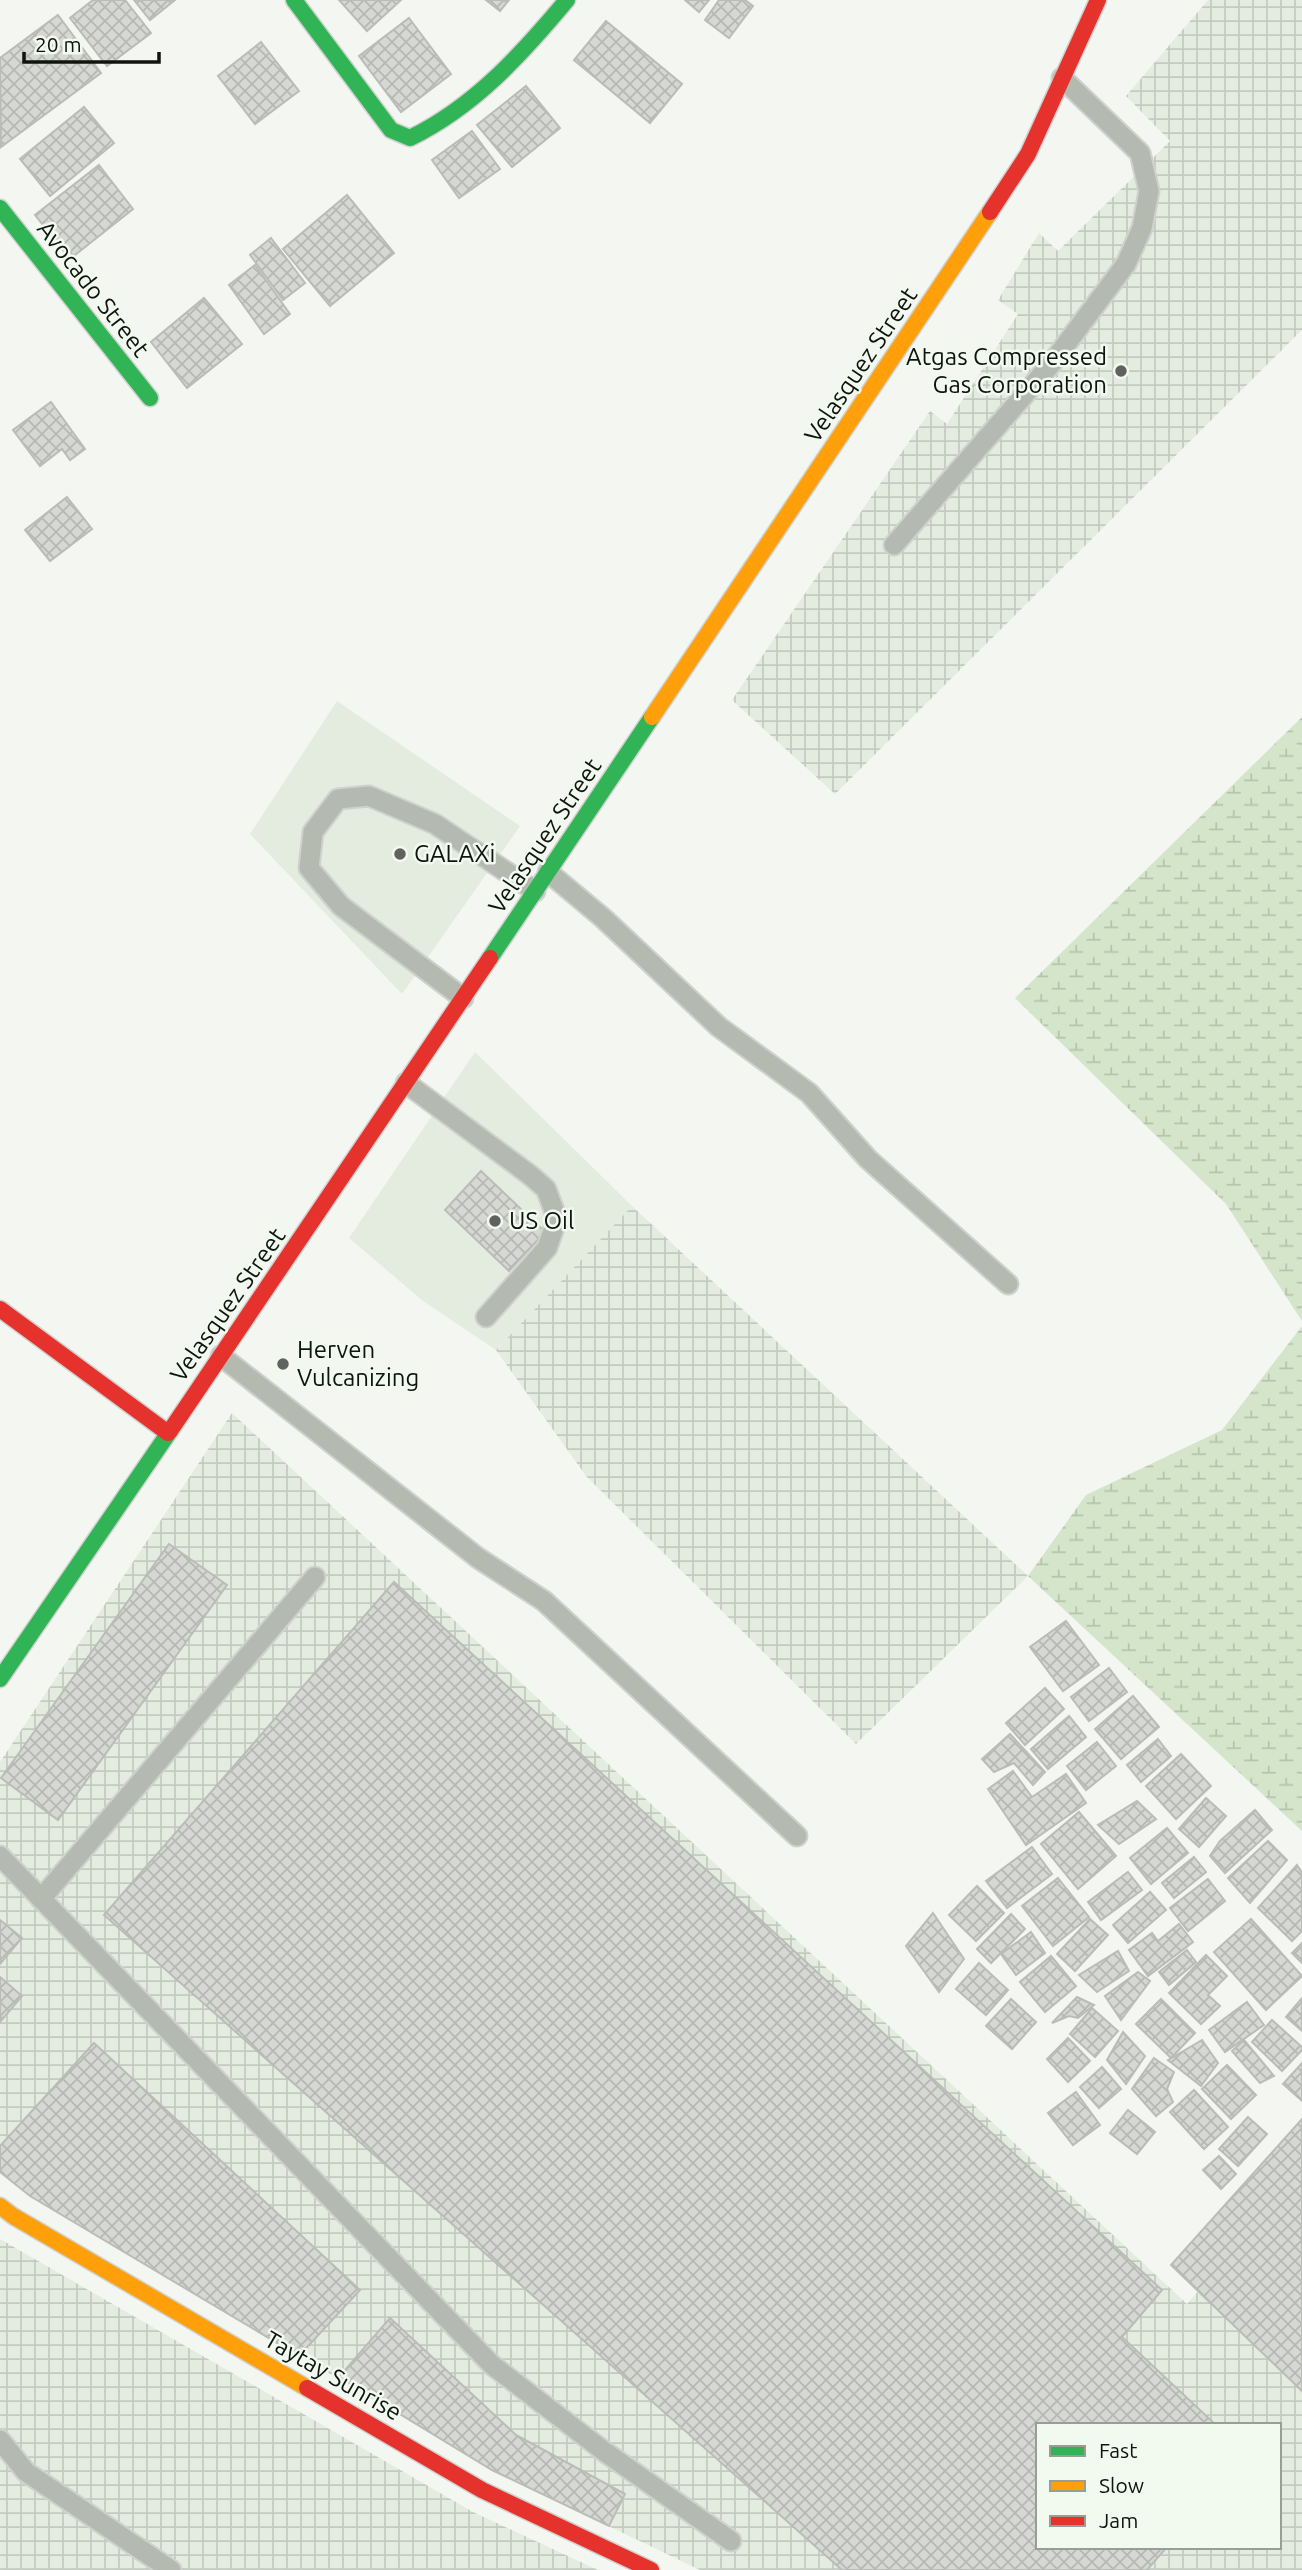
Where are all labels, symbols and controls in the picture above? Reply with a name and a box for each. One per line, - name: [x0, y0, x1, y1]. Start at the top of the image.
- scale bar: [24, 21, 159, 65]
- text: 20 m: [35, 32, 82, 56]
- street label: Avocado Street: [32, 215, 155, 362]
- street label: Velasquez Street: [799, 282, 923, 447]
- place label: Atgas Compressed Gas Corporation: [906, 343, 1107, 398]
- marker: Atgas Compressed Gas Corporation: [1113, 363, 1129, 379]
- street label: Velasquez Street: [483, 753, 607, 918]
- place label: GALAXi: [414, 840, 495, 867]
- marker: GALAXi: [392, 846, 408, 862]
- place label: US Oil: [509, 1207, 574, 1234]
- marker: US Oil: [487, 1213, 503, 1229]
- street label: Velasquez Street: [165, 1222, 291, 1387]
- place label: Herven Vulcanizing: [297, 1336, 419, 1391]
- marker: Herven Vulcanizing: [275, 1356, 291, 1372]
- street label: Taytay Sunrise: [260, 2325, 407, 2426]
- legend: [1036, 2423, 1281, 2549]
- text: Fast: [1099, 2438, 1137, 2462]
- text: Slow: [1099, 2473, 1144, 2497]
- text: Jam: [1099, 2508, 1138, 2532]

